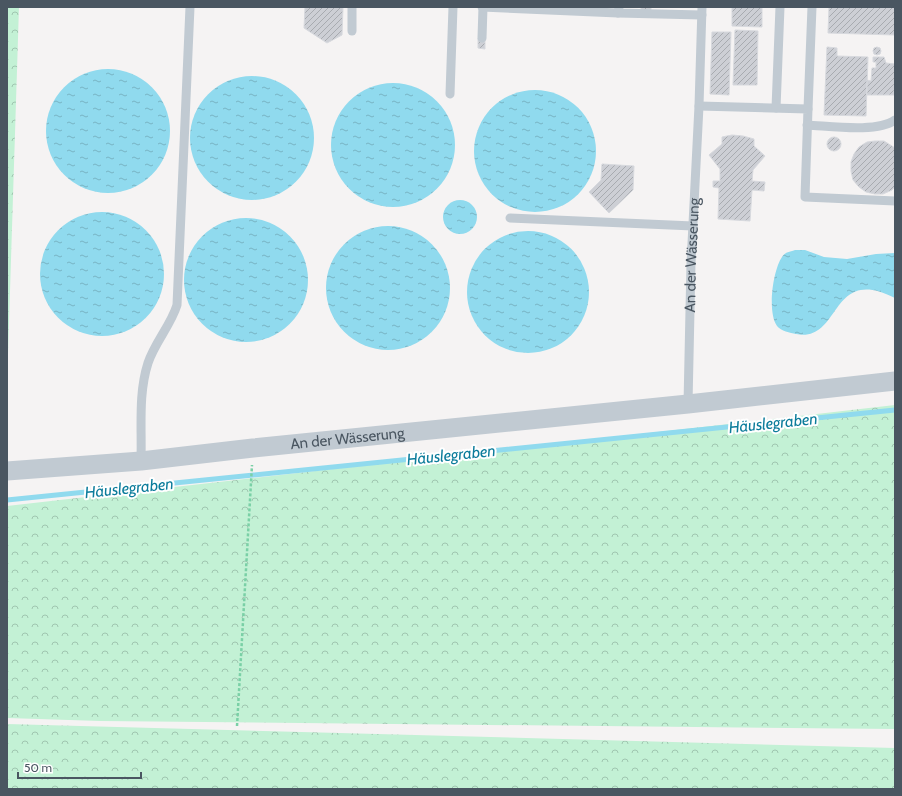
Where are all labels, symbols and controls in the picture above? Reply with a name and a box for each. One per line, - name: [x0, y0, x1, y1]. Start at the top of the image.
- street label: An der Wässerung: [681, 197, 703, 313]
- water label: Häuslegraben: [728, 409, 818, 437]
- street label: An der Wässerung: [289, 424, 406, 453]
- water label: Häuslegraben: [406, 441, 496, 469]
- water label: Häuslegraben: [84, 474, 174, 502]
- scale bar: [18, 754, 141, 780]
- text: 50 m: [24, 760, 52, 775]

